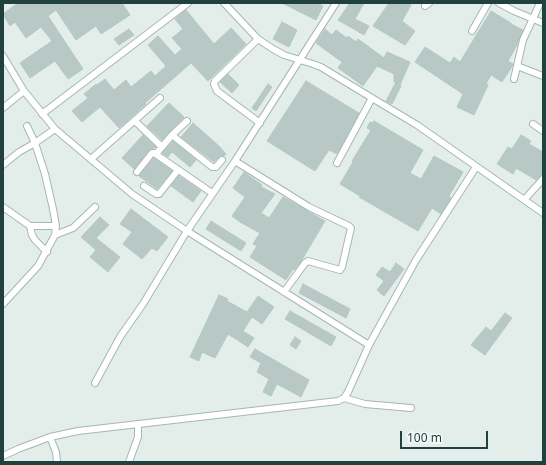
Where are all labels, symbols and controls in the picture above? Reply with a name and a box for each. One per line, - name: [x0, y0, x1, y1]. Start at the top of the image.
- scale bar: [402, 423, 490, 449]
- text: 100 m: [407, 429, 442, 446]

